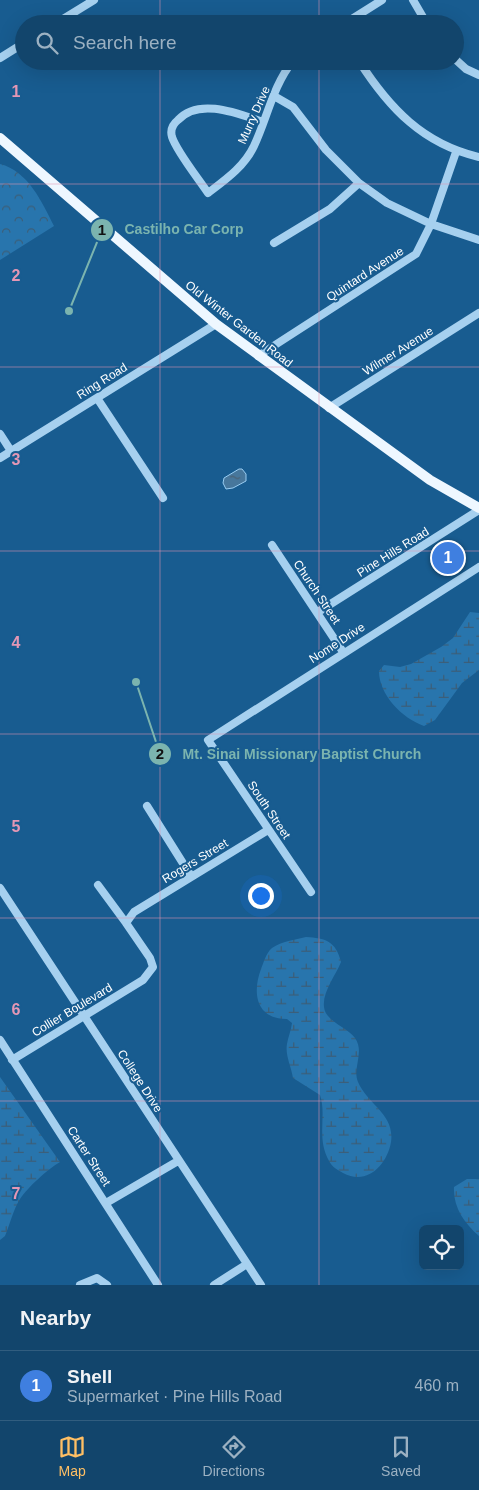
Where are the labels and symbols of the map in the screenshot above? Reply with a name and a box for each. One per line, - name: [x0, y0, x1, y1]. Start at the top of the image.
- text: 1: [12, 83, 21, 100]
- street label: Murry Drive: [235, 84, 273, 146]
- callout: Castilho Car Corp: [89, 215, 253, 244]
- text: 1: [98, 221, 106, 238]
- text: Castilho Car Corp: [124, 221, 244, 237]
- street label: Quintard Avenue: [324, 244, 406, 304]
- text: 2: [12, 267, 21, 284]
- street label: Old Winter Garden Road: [183, 278, 295, 370]
- street label: Wilmer Avenue: [360, 324, 436, 378]
- street label: Ring Road: [74, 360, 130, 402]
- text: 3: [12, 451, 21, 468]
- street label: Pine Hills Road: [355, 524, 431, 580]
- pin: 1: [432, 539, 464, 577]
- street label: Church Street: [290, 557, 344, 627]
- street label: Nome Drive: [307, 620, 368, 666]
- text: 4: [12, 634, 21, 651]
- callout: Mt. Sinai Missionary Baptist Church: [148, 740, 432, 769]
- text: 2: [156, 745, 164, 762]
- text: Mt. Sinai Missionary Baptist Church: [183, 746, 421, 762]
- street label: South Street: [245, 778, 294, 842]
- text: 5: [12, 818, 21, 835]
- street label: Rogers Street: [160, 836, 231, 886]
- your location: [248, 883, 274, 909]
- street label: Collier Boulevard: [29, 980, 115, 1040]
- text: 6: [12, 1001, 21, 1018]
- street label: College Drive: [115, 1047, 166, 1115]
- street label: Carter Street: [64, 1123, 114, 1189]
- text: 7: [12, 1185, 21, 1202]

